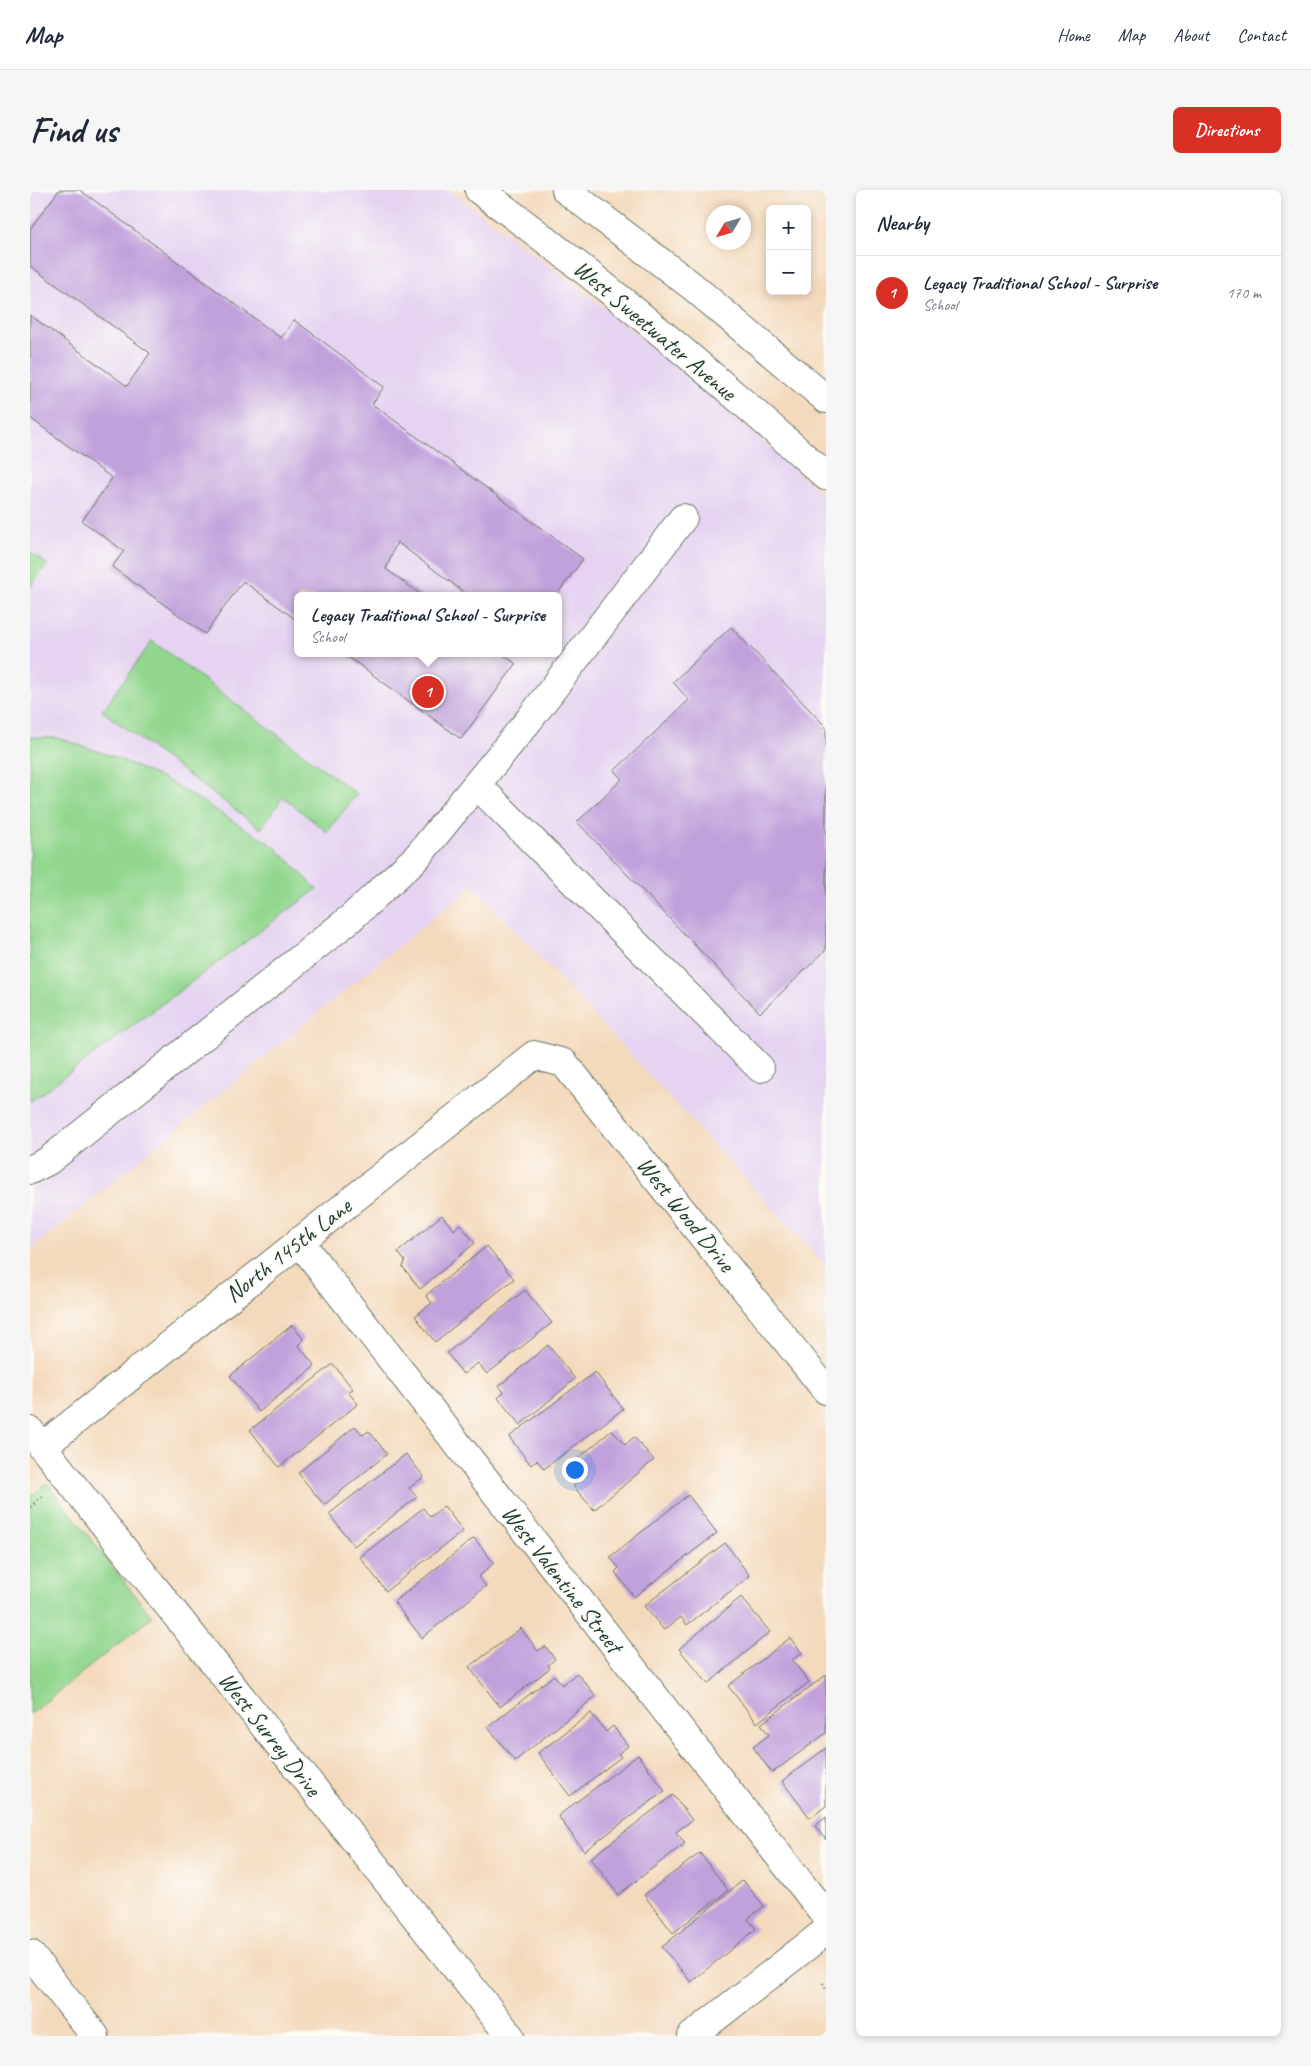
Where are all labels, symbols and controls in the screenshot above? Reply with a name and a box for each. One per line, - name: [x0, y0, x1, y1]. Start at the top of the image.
- text: Map: [25, 20, 62, 50]
- text: Home: [1057, 24, 1090, 46]
- text: Map: [1118, 24, 1145, 46]
- text: About: [1173, 24, 1209, 46]
- text: Contact: [1237, 24, 1286, 46]
- button: Directions: [1173, 107, 1281, 153]
- text: Find us: [30, 108, 117, 153]
- north arrow: [706, 205, 751, 250]
- map controls: [766, 205, 811, 295]
- button: +: [766, 205, 811, 250]
- text: Nearby: [876, 210, 929, 236]
- button: −: [766, 250, 811, 295]
- street label: West Sweetwater Avenue: [568, 253, 744, 408]
- text: Legacy Traditional School - Surprise: [923, 271, 1157, 295]
- text: 1: [888, 283, 896, 303]
- text: 170 m: [1227, 283, 1261, 303]
- text: School: [923, 295, 957, 315]
- popup: [294, 592, 562, 657]
- text: Legacy Traditional School - Surprise: [311, 603, 545, 627]
- text: School: [311, 627, 345, 647]
- pin: 1: [412, 673, 444, 711]
- street label: West Wood Drive: [630, 1150, 743, 1279]
- street label: North 145th Lane: [219, 1190, 359, 1309]
- your location: [562, 1457, 588, 1483]
- street label: West Valentine Street: [495, 1499, 631, 1661]
- street label: West Surrey Drive: [212, 1666, 329, 1804]

